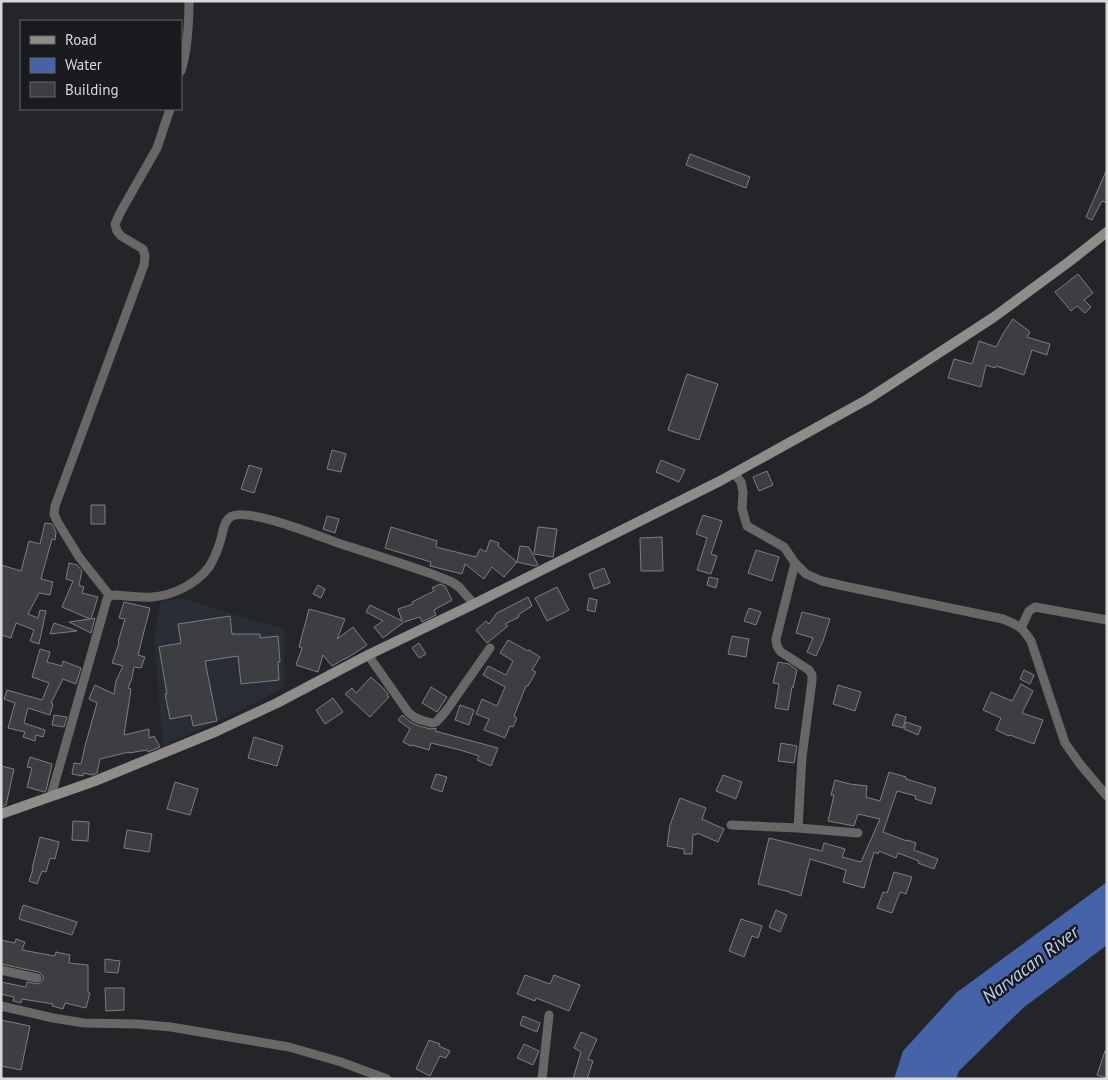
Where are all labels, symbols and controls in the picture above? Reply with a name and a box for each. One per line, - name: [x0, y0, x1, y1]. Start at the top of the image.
- legend: [20, 20, 182, 110]
- text: Road: [65, 30, 97, 49]
- text: Water: [65, 55, 102, 74]
- text: Building: [65, 80, 119, 99]
- water label: Narvacan River: [977, 919, 1085, 1008]

